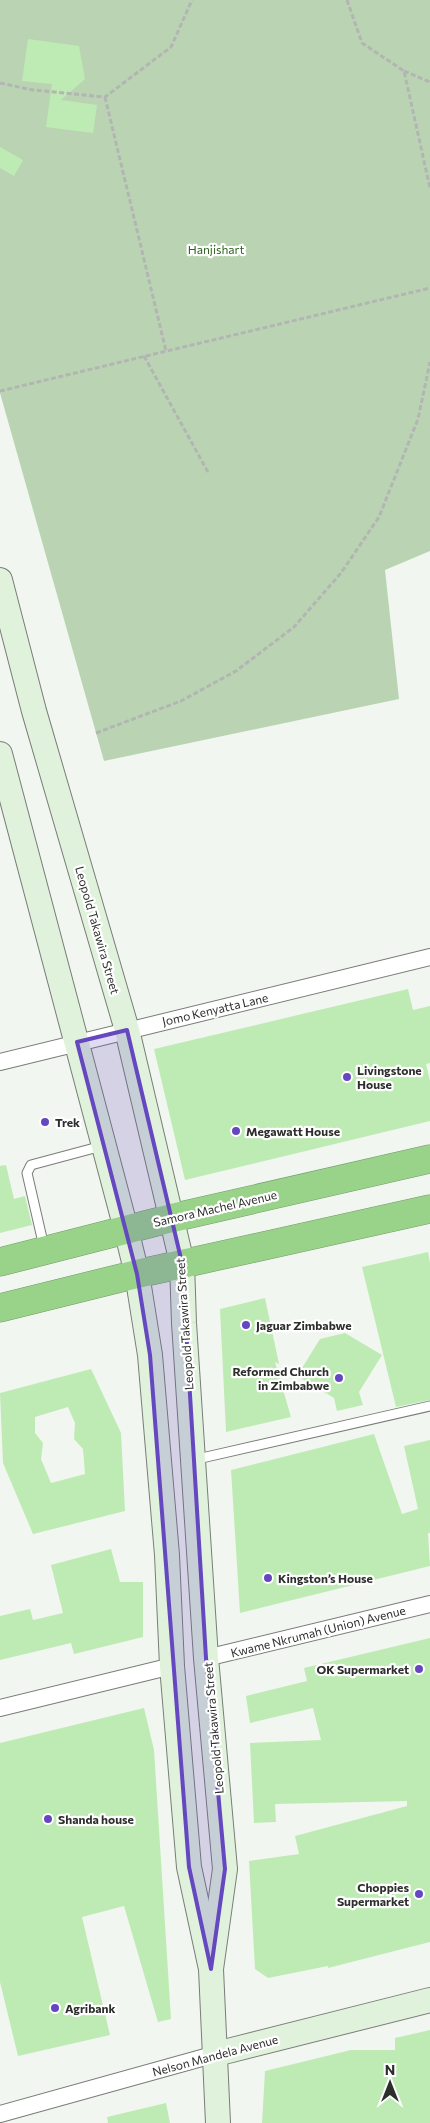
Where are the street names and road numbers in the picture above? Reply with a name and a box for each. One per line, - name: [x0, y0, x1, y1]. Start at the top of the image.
- street label: Leopold Takawira Street: [73, 864, 123, 996]
- street label: Jomo Kenyatta Lane: [161, 990, 270, 1029]
- street label: Samora Machel Avenue: [152, 1187, 278, 1229]
- street label: Leopold Takawira Street: [172, 1257, 196, 1391]
- street label: Kwame Nkrumah (Union) Avenue: [229, 1602, 407, 1660]
- street label: Leopold Takawira Street: [200, 1661, 226, 1795]
- street label: Nelson Mandela Avenue: [151, 2031, 279, 2079]

